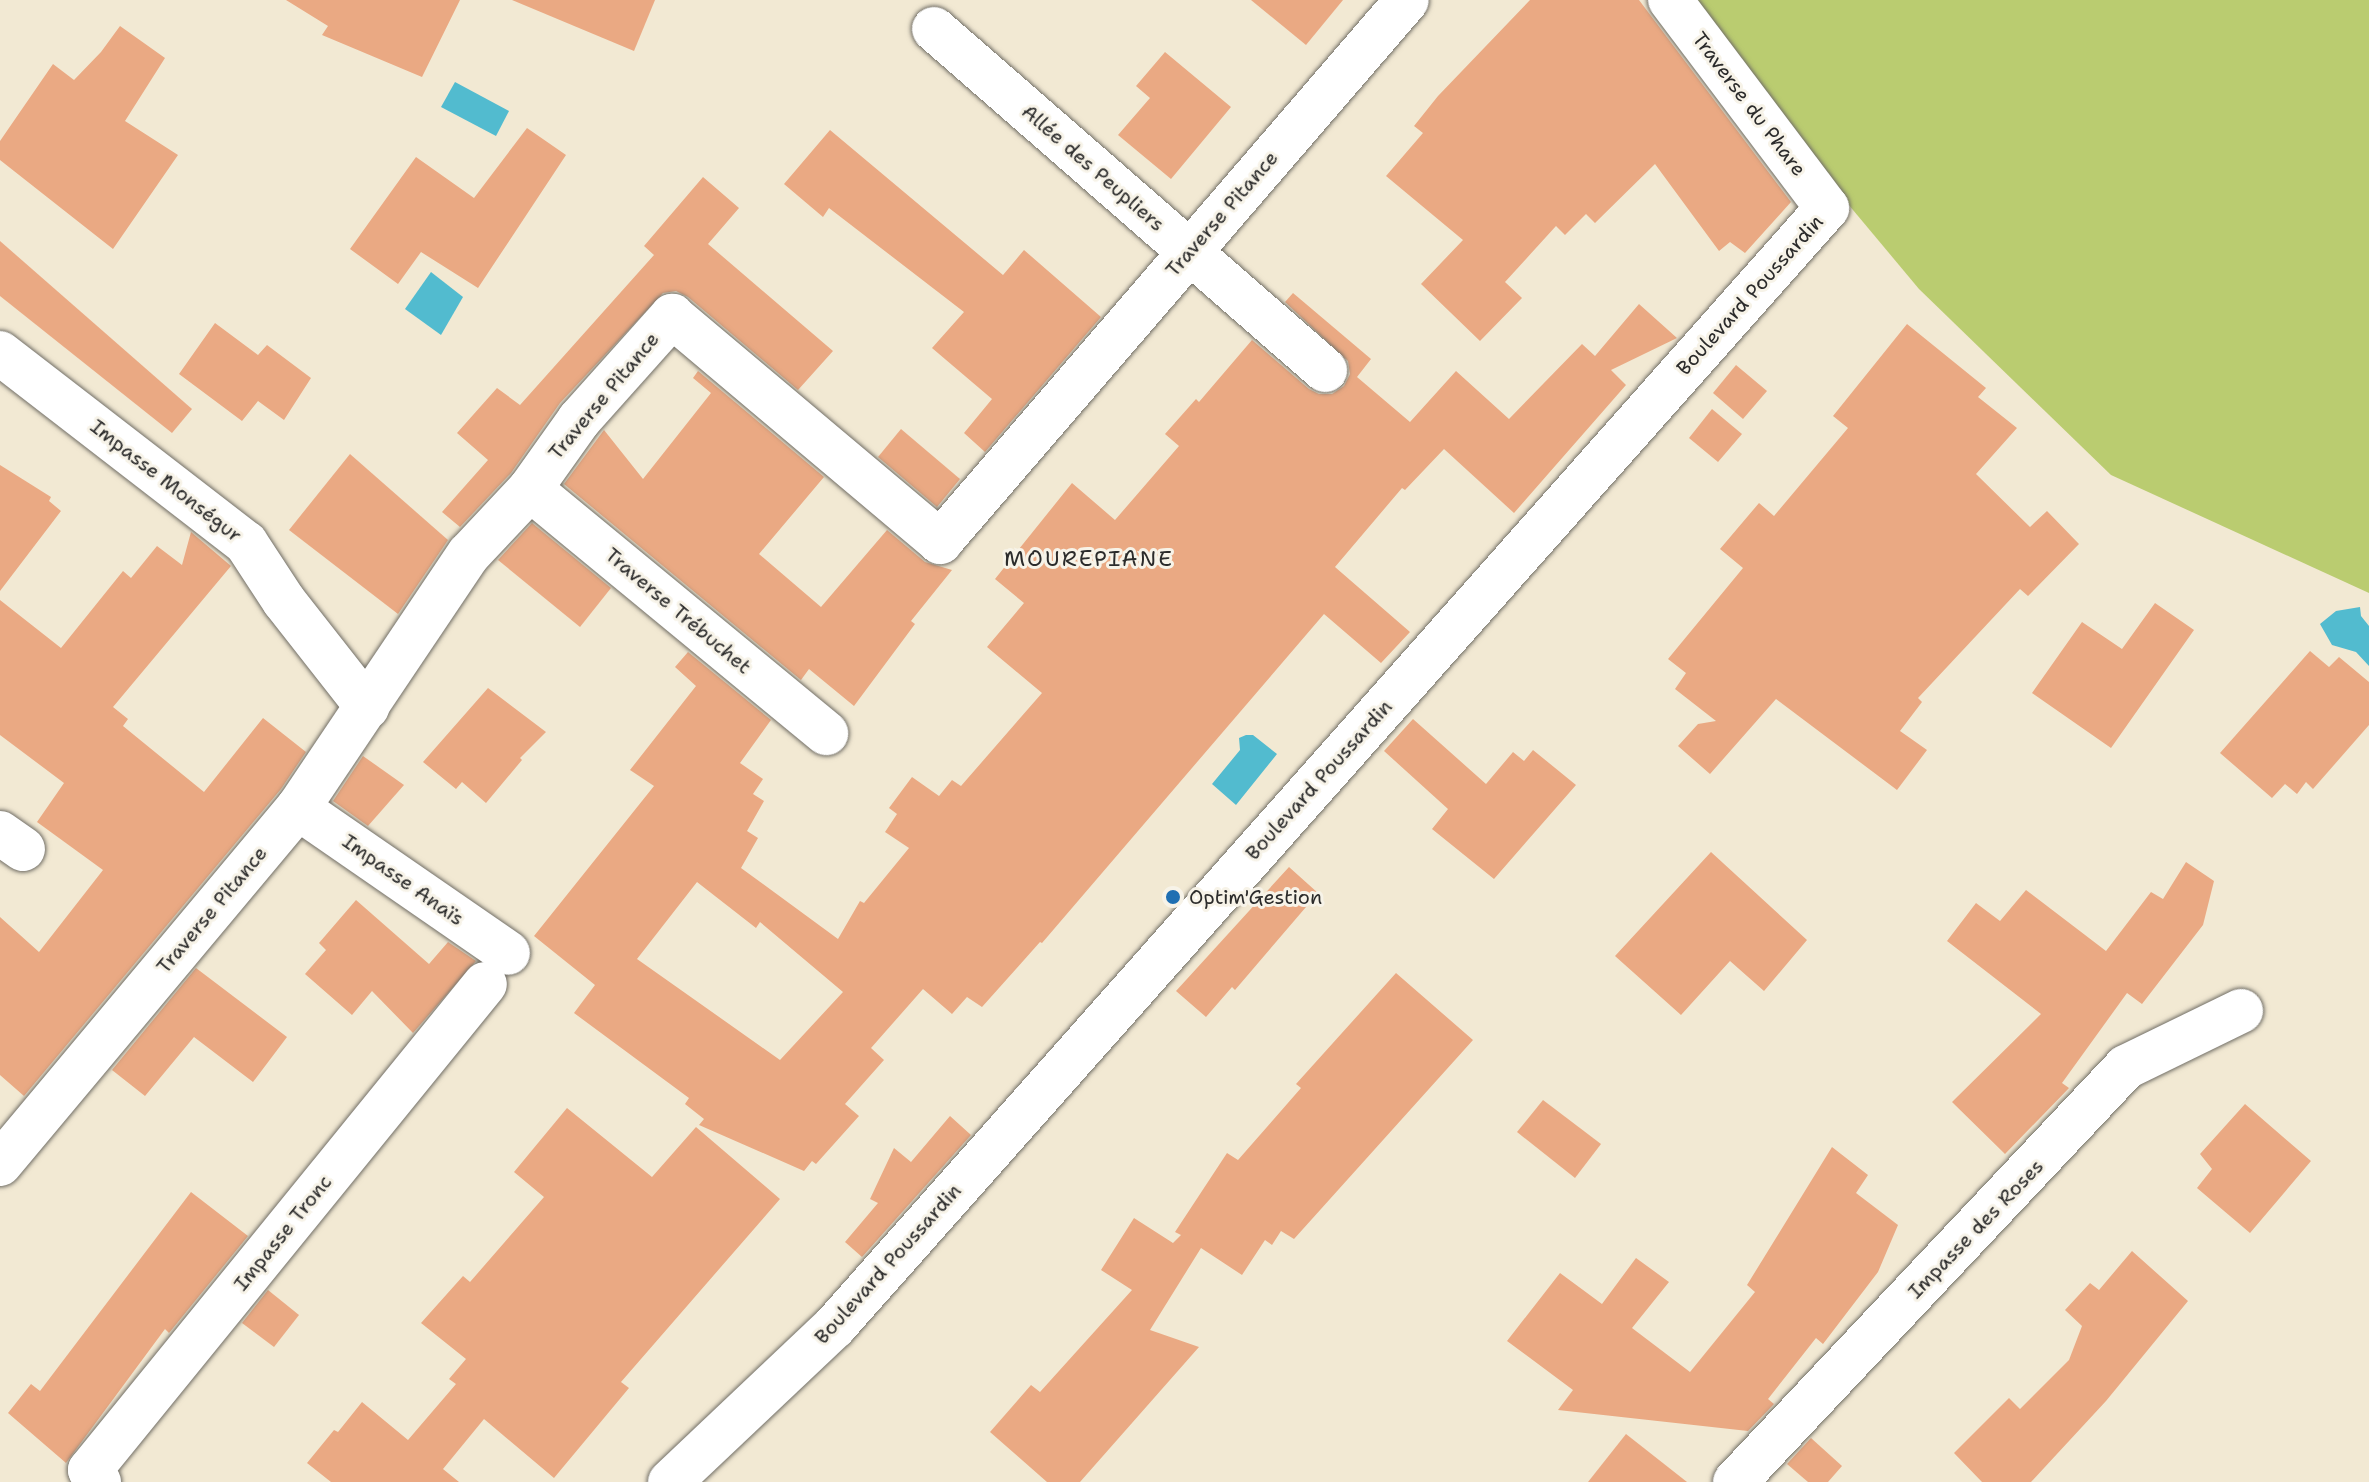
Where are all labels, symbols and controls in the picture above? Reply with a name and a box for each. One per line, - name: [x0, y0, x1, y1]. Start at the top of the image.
- street label: Traverse du Phare: [1687, 27, 1811, 181]
- street label: Allée des Peupliers: [1017, 100, 1169, 236]
- street label: Traverse Pitance: [1161, 146, 1283, 282]
- street label: Boulevard Poussardin: [1672, 210, 1828, 380]
- street label: Traverse Pitance: [544, 327, 664, 465]
- street label: Impasse Monségur: [86, 414, 246, 548]
- street label: Traverse Trébuchet: [600, 543, 756, 679]
- district label: MOUREPIANE: [1004, 546, 1174, 572]
- street label: Boulevard Poussardin: [1241, 695, 1397, 865]
- street label: Impasse Anaïs: [338, 829, 468, 931]
- street label: Traverse Pitance: [152, 841, 272, 979]
- place label: Optim'Gestion: [1189, 885, 1322, 909]
- marker: Optim'Gestion: [1164, 888, 1182, 906]
- street label: Impasse des Roses: [1903, 1154, 2049, 1304]
- street label: Impasse Tronc: [229, 1170, 337, 1296]
- street label: Boulevard Poussardin: [810, 1179, 966, 1349]

